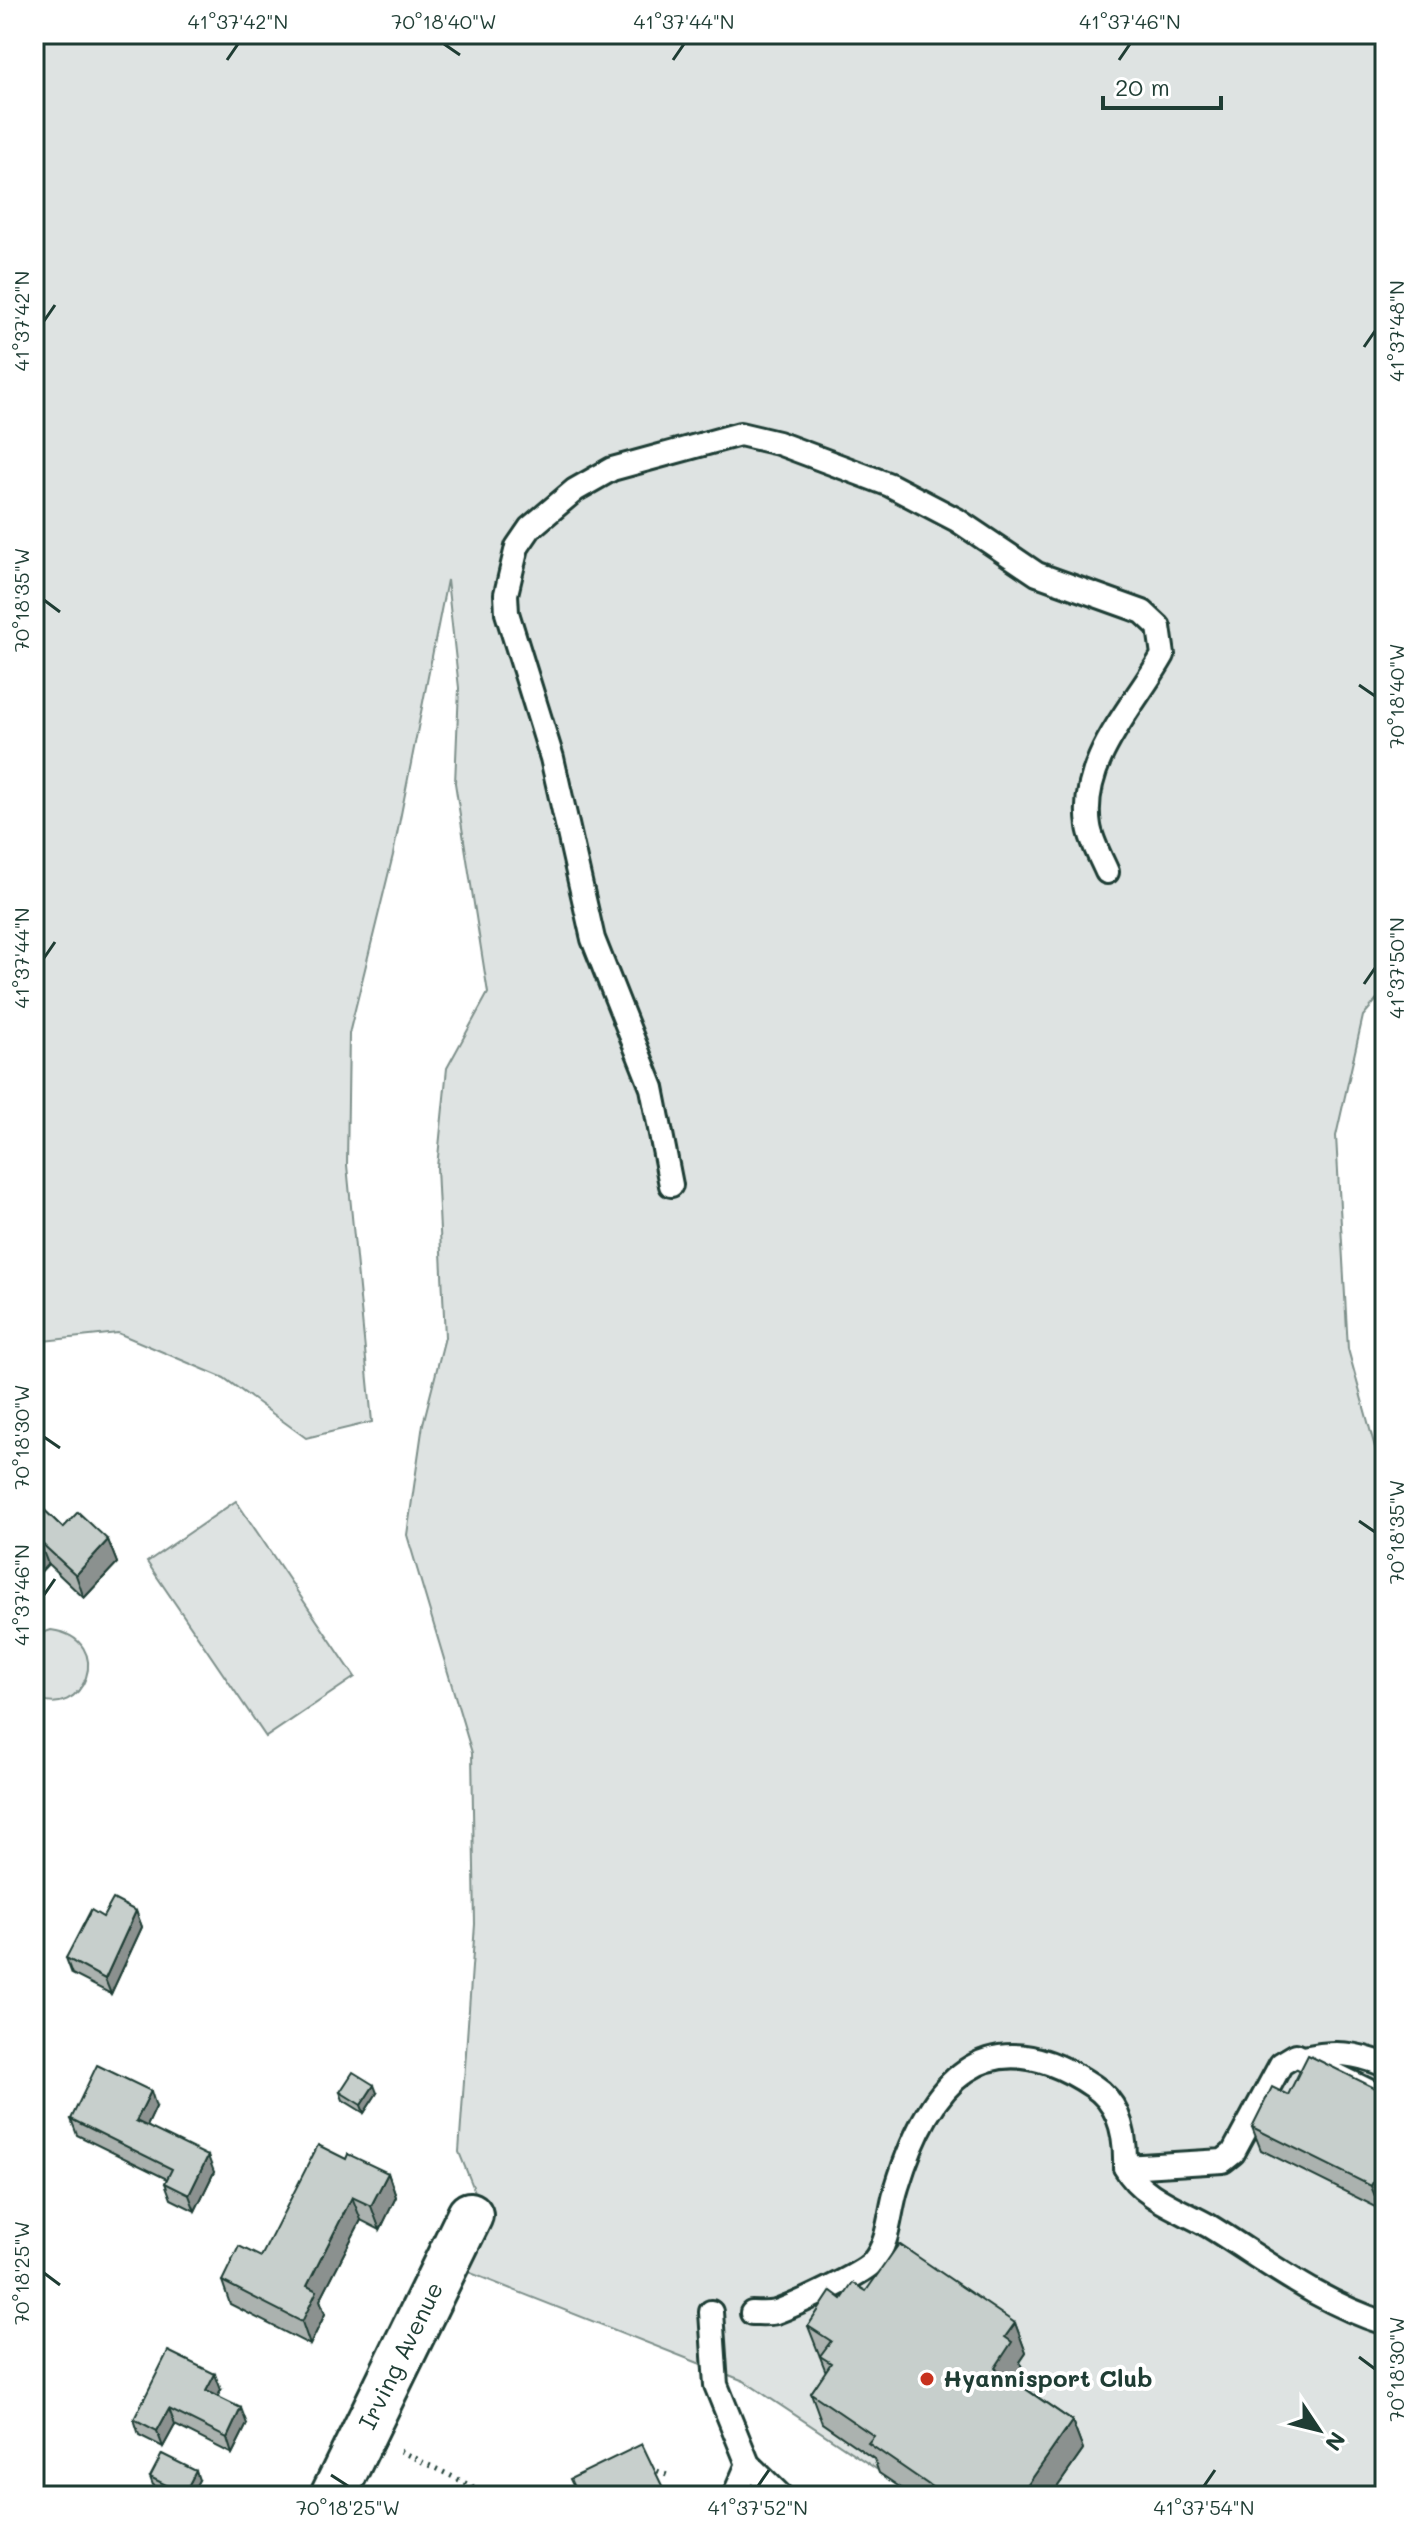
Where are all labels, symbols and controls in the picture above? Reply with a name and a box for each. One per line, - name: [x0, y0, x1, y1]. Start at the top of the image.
- text: 41°37'42"N: [188, 8, 288, 34]
- text: 70°18'40"W: [391, 8, 497, 34]
- text: 41°37'44"N: [634, 8, 734, 34]
- text: 41°37'46"N: [1079, 8, 1181, 34]
- scale bar: [1103, 60, 1221, 110]
- text: 20 m: [1115, 71, 1170, 102]
- text: 41°37'42"N: [8, 271, 34, 371]
- text: 41°37'48"N: [1383, 280, 1409, 382]
- text: 70°18'35"W: [8, 548, 34, 652]
- text: 70°18'40"W: [1383, 643, 1409, 749]
- text: 41°37'44"N: [8, 908, 34, 1008]
- text: 41°37'50"N: [1383, 917, 1409, 1019]
- text: 70°18'30"W: [8, 1384, 34, 1490]
- text: 70°18'35"W: [1383, 1480, 1409, 1584]
- text: 41°37'46"N: [8, 1544, 34, 1646]
- text: 70°18'25"W: [8, 2221, 34, 2325]
- street label: Irving Avenue: [351, 2276, 449, 2434]
- text: 70°18'30"W: [1383, 2316, 1409, 2422]
- place label: Hyannisport Club: [943, 2362, 1153, 2393]
- marker: Hyannisport Club: [918, 2370, 936, 2388]
- north arrow: [1279, 2390, 1359, 2470]
- text: N: [1319, 2427, 1352, 2457]
- text: 70°18'25"W: [296, 2494, 400, 2520]
- text: 41°37'52"N: [708, 2494, 808, 2520]
- text: 41°37'54"N: [1154, 2494, 1254, 2520]

